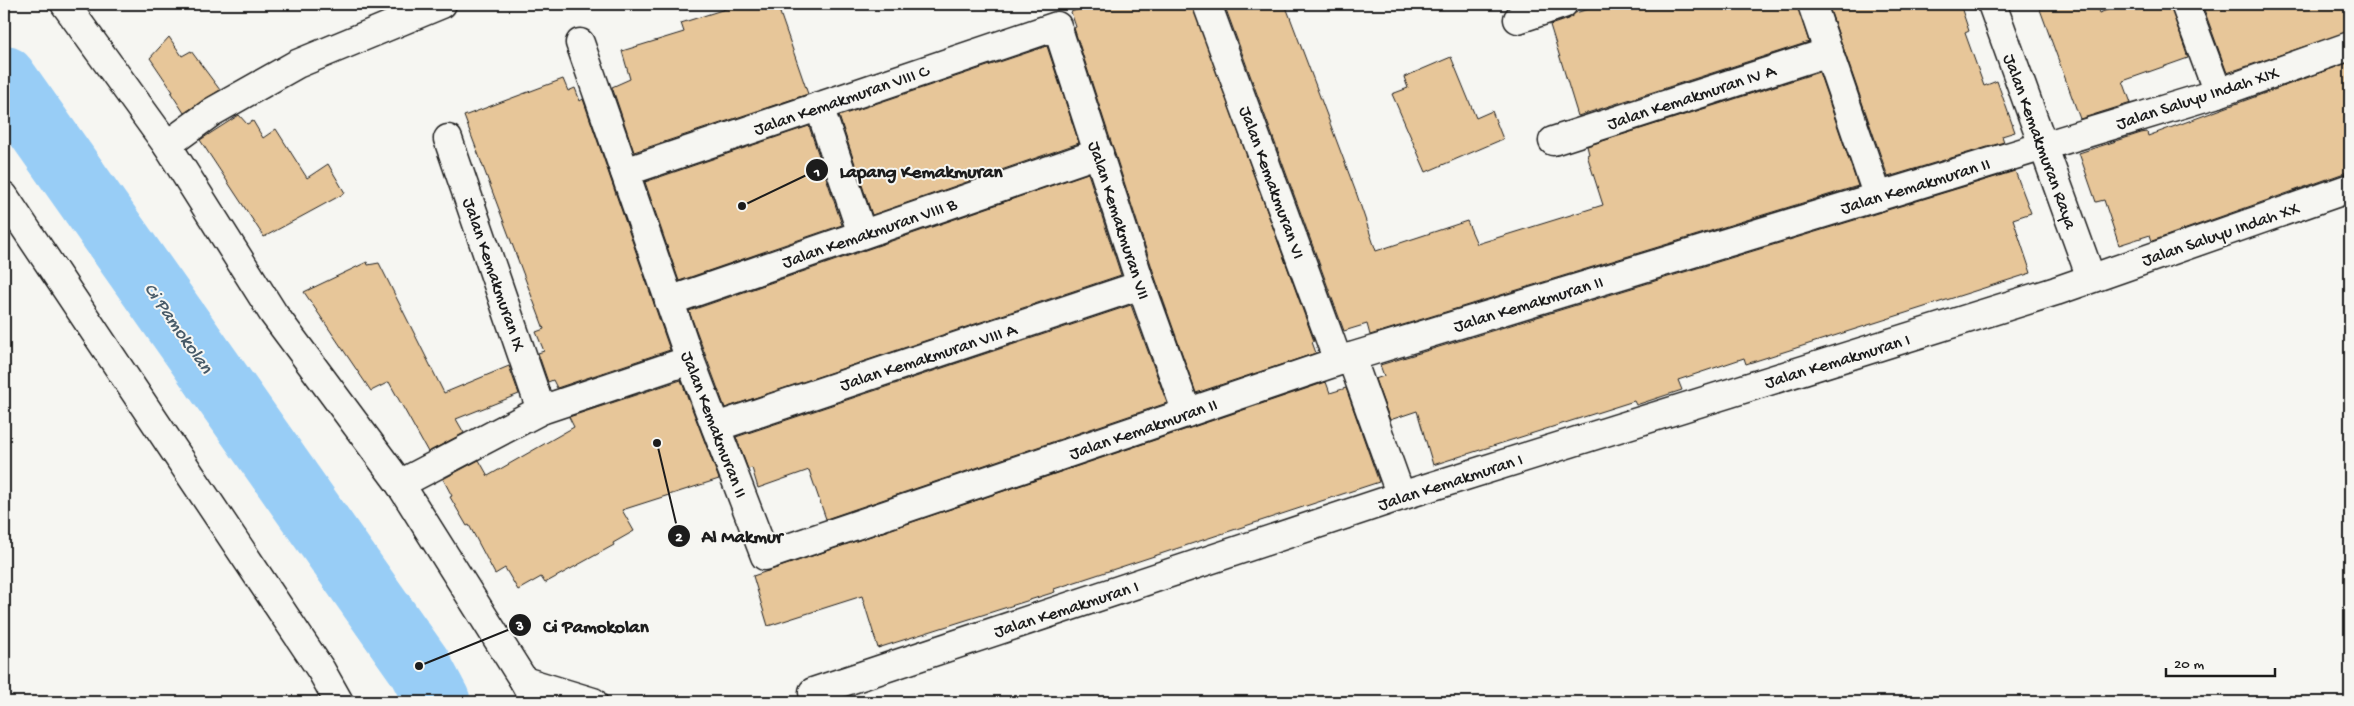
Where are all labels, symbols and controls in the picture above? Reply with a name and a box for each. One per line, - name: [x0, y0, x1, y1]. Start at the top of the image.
- street label: Jalan Kemakmuran Raya: [1997, 51, 2080, 233]
- street label: Jalan Kemakmuran VIII C: [752, 61, 933, 141]
- street label: Jalan Kemakmuran IV A: [1605, 61, 1780, 136]
- street label: Jalan Saluyu Indah XIX: [2114, 63, 2283, 136]
- street label: Jalan Kemakmuran VI: [1233, 104, 1308, 262]
- street label: Jalan Kemakmuran VII: [1082, 139, 1153, 303]
- callout: Lapang Kemakmuran: [805, 153, 1013, 187]
- street label: Jalan Kemakmuran II: [1838, 155, 1993, 220]
- text: Lapang Kemakmuran: [839, 162, 1004, 185]
- text: 1: [813, 164, 820, 182]
- street label: Jalan Kemakmuran VIII B: [780, 194, 961, 274]
- street label: Jalan Kemakmuran IX: [457, 195, 529, 356]
- street label: Jalan Saluyu Indah XX: [2139, 198, 2304, 272]
- street label: Jalan Kemakmuran II: [1451, 273, 1606, 338]
- water label: Ci Pamokolan: [137, 279, 217, 380]
- street label: Jalan Kemakmuran VIII A: [838, 319, 1021, 397]
- street label: Jalan Kemakmuran I: [1762, 330, 1913, 395]
- street label: Jalan Kemakmuran II: [675, 349, 750, 501]
- street label: Jalan Kemakmuran II: [1067, 395, 1221, 466]
- street label: Jalan Kemakmuran I: [1376, 450, 1526, 517]
- callout: Al Makmur: [666, 519, 793, 553]
- text: Al Makmur: [700, 527, 785, 550]
- text: 2: [675, 529, 683, 547]
- street label: Jalan Kemakmuran I: [992, 577, 1142, 644]
- callout: Ci Pamokolan: [508, 608, 658, 642]
- text: Ci Pamokolan: [542, 617, 650, 640]
- text: 3: [515, 618, 524, 636]
- scale bar: [2166, 646, 2275, 678]
- text: 20 m: [2174, 656, 2204, 674]

